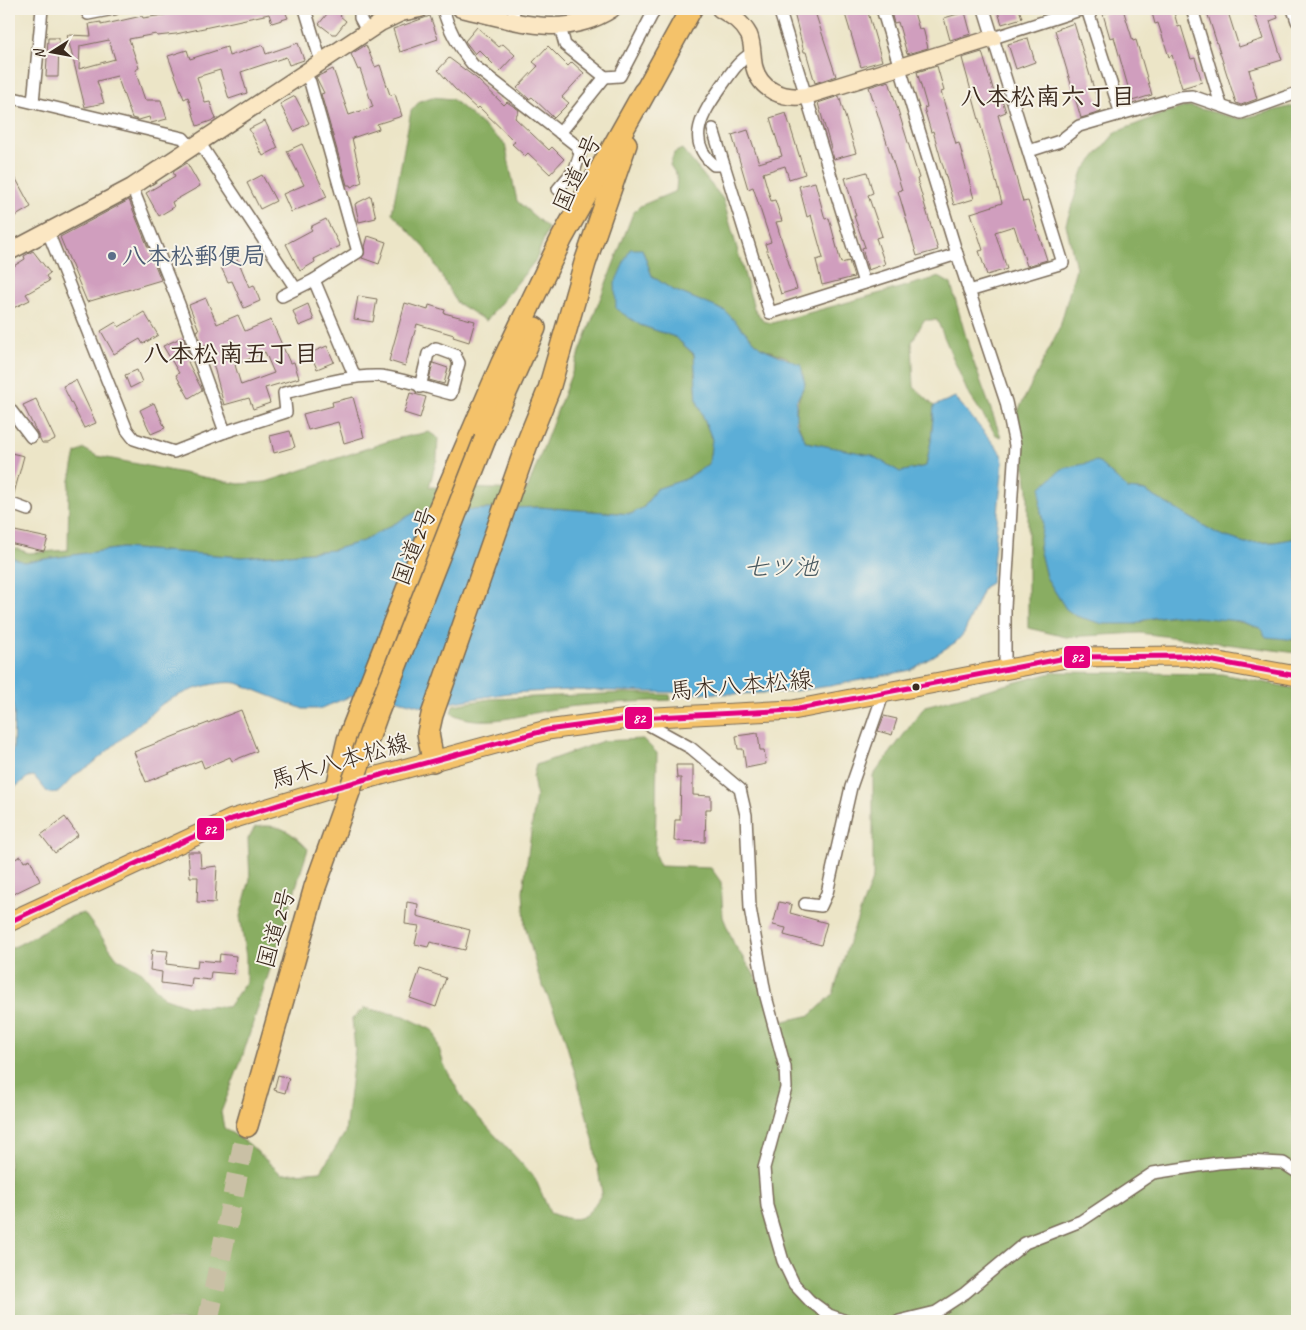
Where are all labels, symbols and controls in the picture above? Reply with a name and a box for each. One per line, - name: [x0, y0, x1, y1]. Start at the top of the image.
- north arrow: [28, 28, 78, 78]
- text: N: [30, 46, 49, 60]
- district label: 八本松南六丁目: [960, 81, 1136, 113]
- street label: 国道2号: [546, 129, 608, 217]
- place label: 八本松郵便局: [122, 241, 266, 271]
- marker: 八本松郵便局: [106, 250, 118, 262]
- district label: 八本松南五丁目: [143, 338, 319, 370]
- street label: 国道2号: [385, 502, 443, 590]
- water label: 七ツ池: [743, 551, 819, 583]
- line badge: 82: [1063, 645, 1091, 669]
- text: 82: [1071, 649, 1085, 666]
- street label: 馬木八本松線: [668, 664, 814, 706]
- unlabelled marker: [911, 682, 921, 692]
- line badge: 82: [624, 706, 653, 730]
- text: 82: [633, 710, 647, 727]
- street label: 馬木八本松線: [267, 727, 413, 795]
- line badge: 82: [196, 817, 225, 841]
- text: 82: [204, 821, 218, 838]
- street label: 国道2号: [250, 884, 302, 972]

